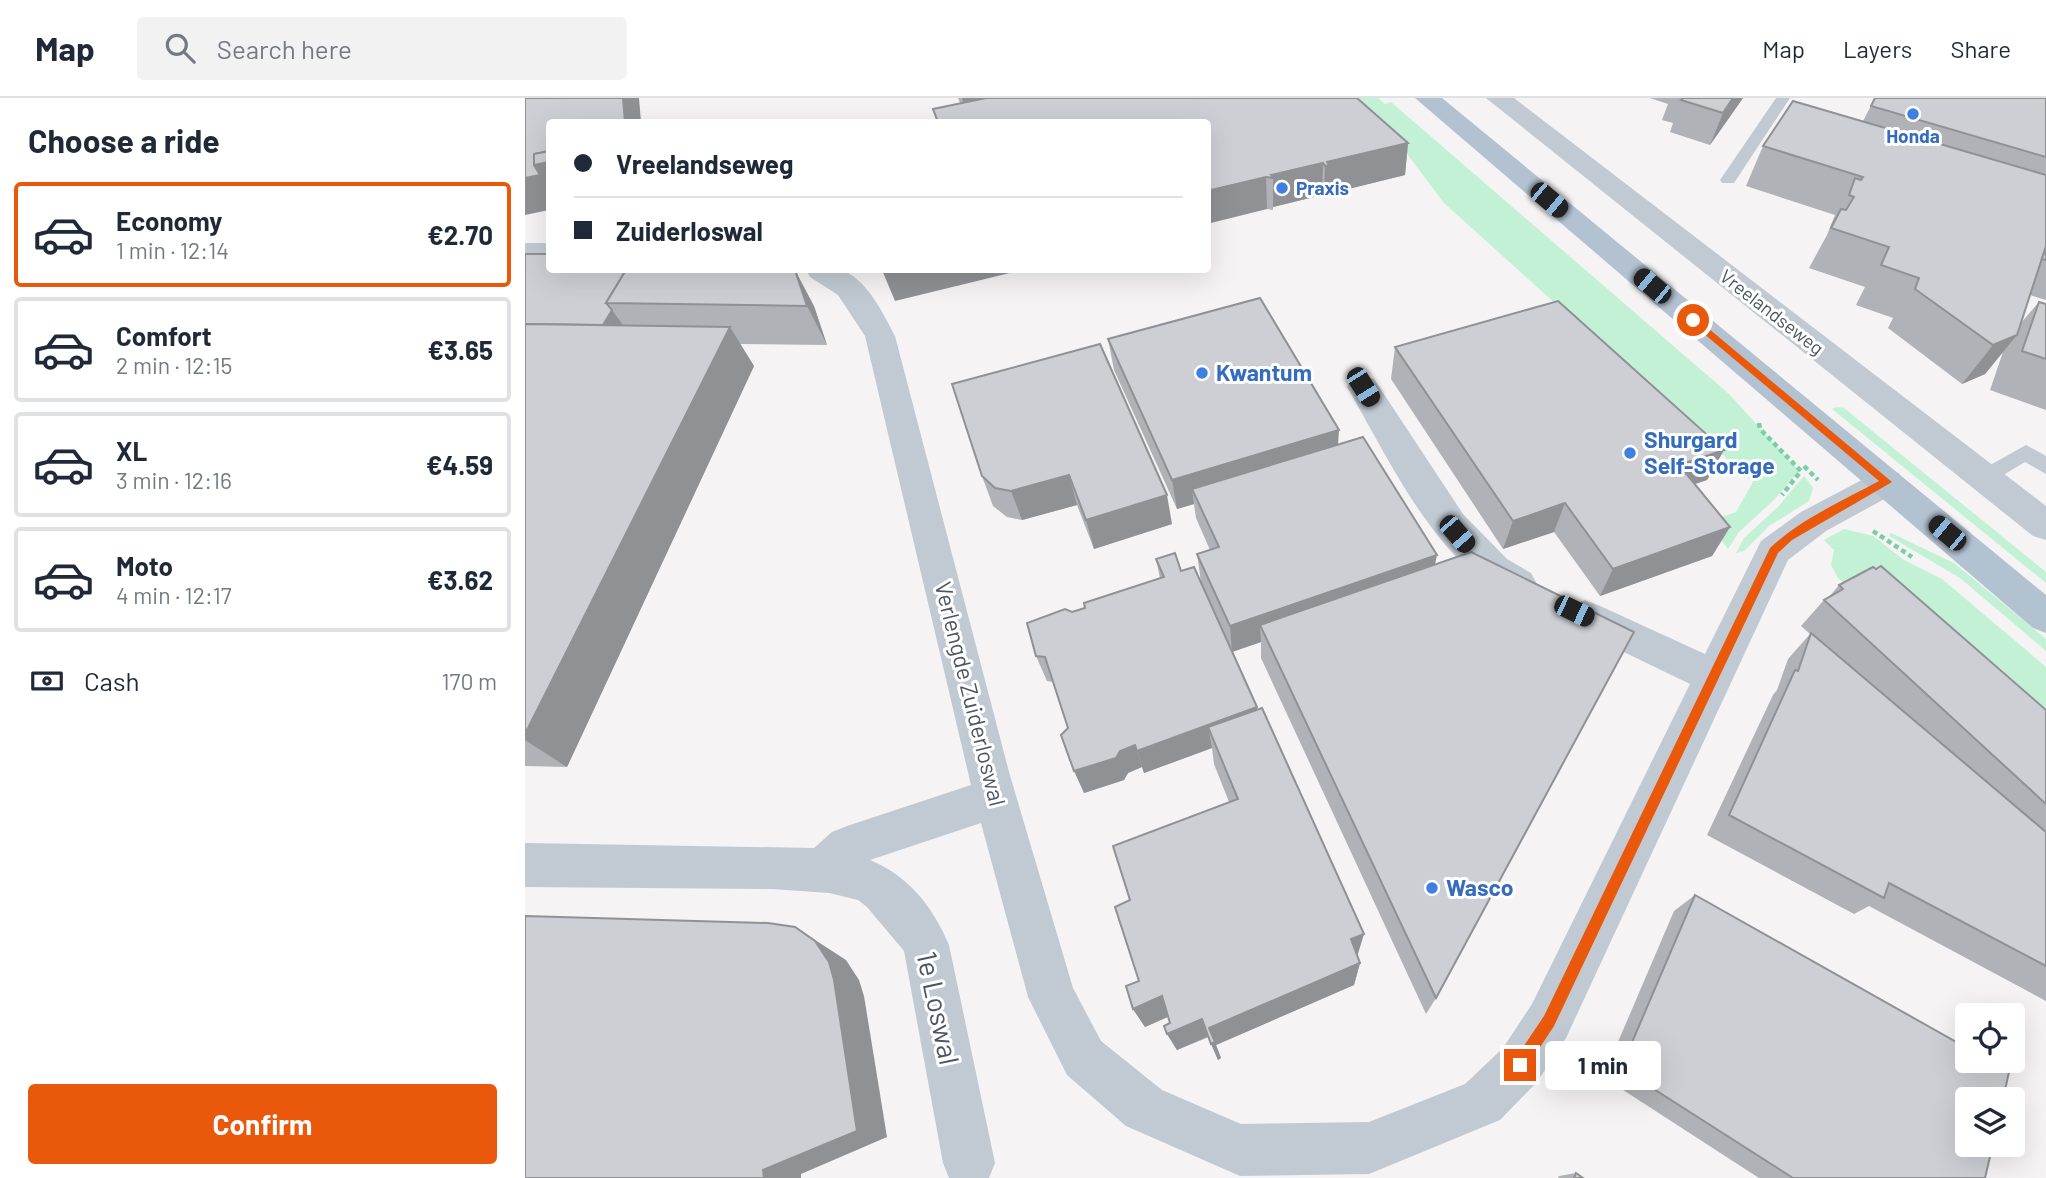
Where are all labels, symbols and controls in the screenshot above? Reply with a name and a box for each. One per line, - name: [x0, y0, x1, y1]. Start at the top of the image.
- search box: [137, 17, 627, 80]
- text: Map: [35, 28, 95, 68]
- icon: search: [161, 29, 199, 67]
- text: Search here: [217, 33, 352, 64]
- text: Map: [1762, 34, 1805, 63]
- text: Layers: [1843, 34, 1912, 63]
- text: Share: [1950, 34, 2011, 63]
- marker: Honda: [1905, 106, 1921, 122]
- text: Choose a ride: [28, 121, 220, 159]
- place label: Honda: [1886, 124, 1940, 147]
- text: Vreelandseweg: [616, 148, 793, 179]
- place label: Praxis: [1296, 176, 1349, 199]
- car: [1527, 178, 1572, 222]
- marker: Praxis: [1274, 180, 1290, 196]
- icon: car: [32, 203, 95, 266]
- text: Economy: [116, 205, 222, 236]
- text: Zuiderloswal: [616, 215, 763, 246]
- text: €2.70: [427, 219, 493, 250]
- text: 1 min · 12:14: [116, 236, 229, 264]
- car: [1630, 264, 1675, 308]
- street label: Vreelandseweg: [1716, 264, 1829, 359]
- route start: [1677, 304, 1709, 336]
- icon: car: [32, 318, 95, 381]
- text: Comfort: [116, 320, 212, 351]
- text: €3.65: [427, 334, 493, 365]
- text: 2 min · 12:15: [116, 351, 232, 379]
- place label: Kwantum: [1216, 358, 1312, 386]
- car: [1343, 364, 1384, 410]
- marker: Kwantum: [1194, 365, 1210, 381]
- place label: Shurgard Self-Storage: [1644, 425, 1775, 479]
- icon: car: [32, 433, 95, 496]
- text: XL: [116, 435, 147, 466]
- marker: Shurgard Self-Storage: [1622, 445, 1638, 461]
- text: €4.59: [426, 449, 493, 480]
- text: 3 min · 12:16: [116, 466, 232, 494]
- car: [1436, 511, 1479, 557]
- car: [1925, 511, 1970, 555]
- icon: car: [32, 548, 95, 611]
- text: Moto: [116, 550, 173, 581]
- text: €3.62: [427, 564, 493, 595]
- street label: Verlengde Zuiderloswal: [930, 579, 1012, 809]
- text: 4 min · 12:17: [116, 581, 232, 609]
- car: [1551, 592, 1598, 630]
- icon: cash: [28, 662, 66, 700]
- text: Cash: [84, 665, 139, 696]
- text: 170 m: [441, 667, 497, 695]
- place label: Wasco: [1446, 873, 1514, 901]
- marker: Wasco: [1424, 880, 1440, 896]
- street label: 1e Loswal: [910, 948, 968, 1067]
- map controls: [1955, 1003, 2025, 1157]
- button: locate: [1955, 1003, 2025, 1073]
- callout: 1 min: [1545, 1040, 1660, 1090]
- route end: [1504, 1049, 1536, 1081]
- text: 1 min: [1578, 1051, 1628, 1079]
- button: Confirm: [28, 1084, 497, 1164]
- button: layers: [1955, 1087, 2025, 1157]

